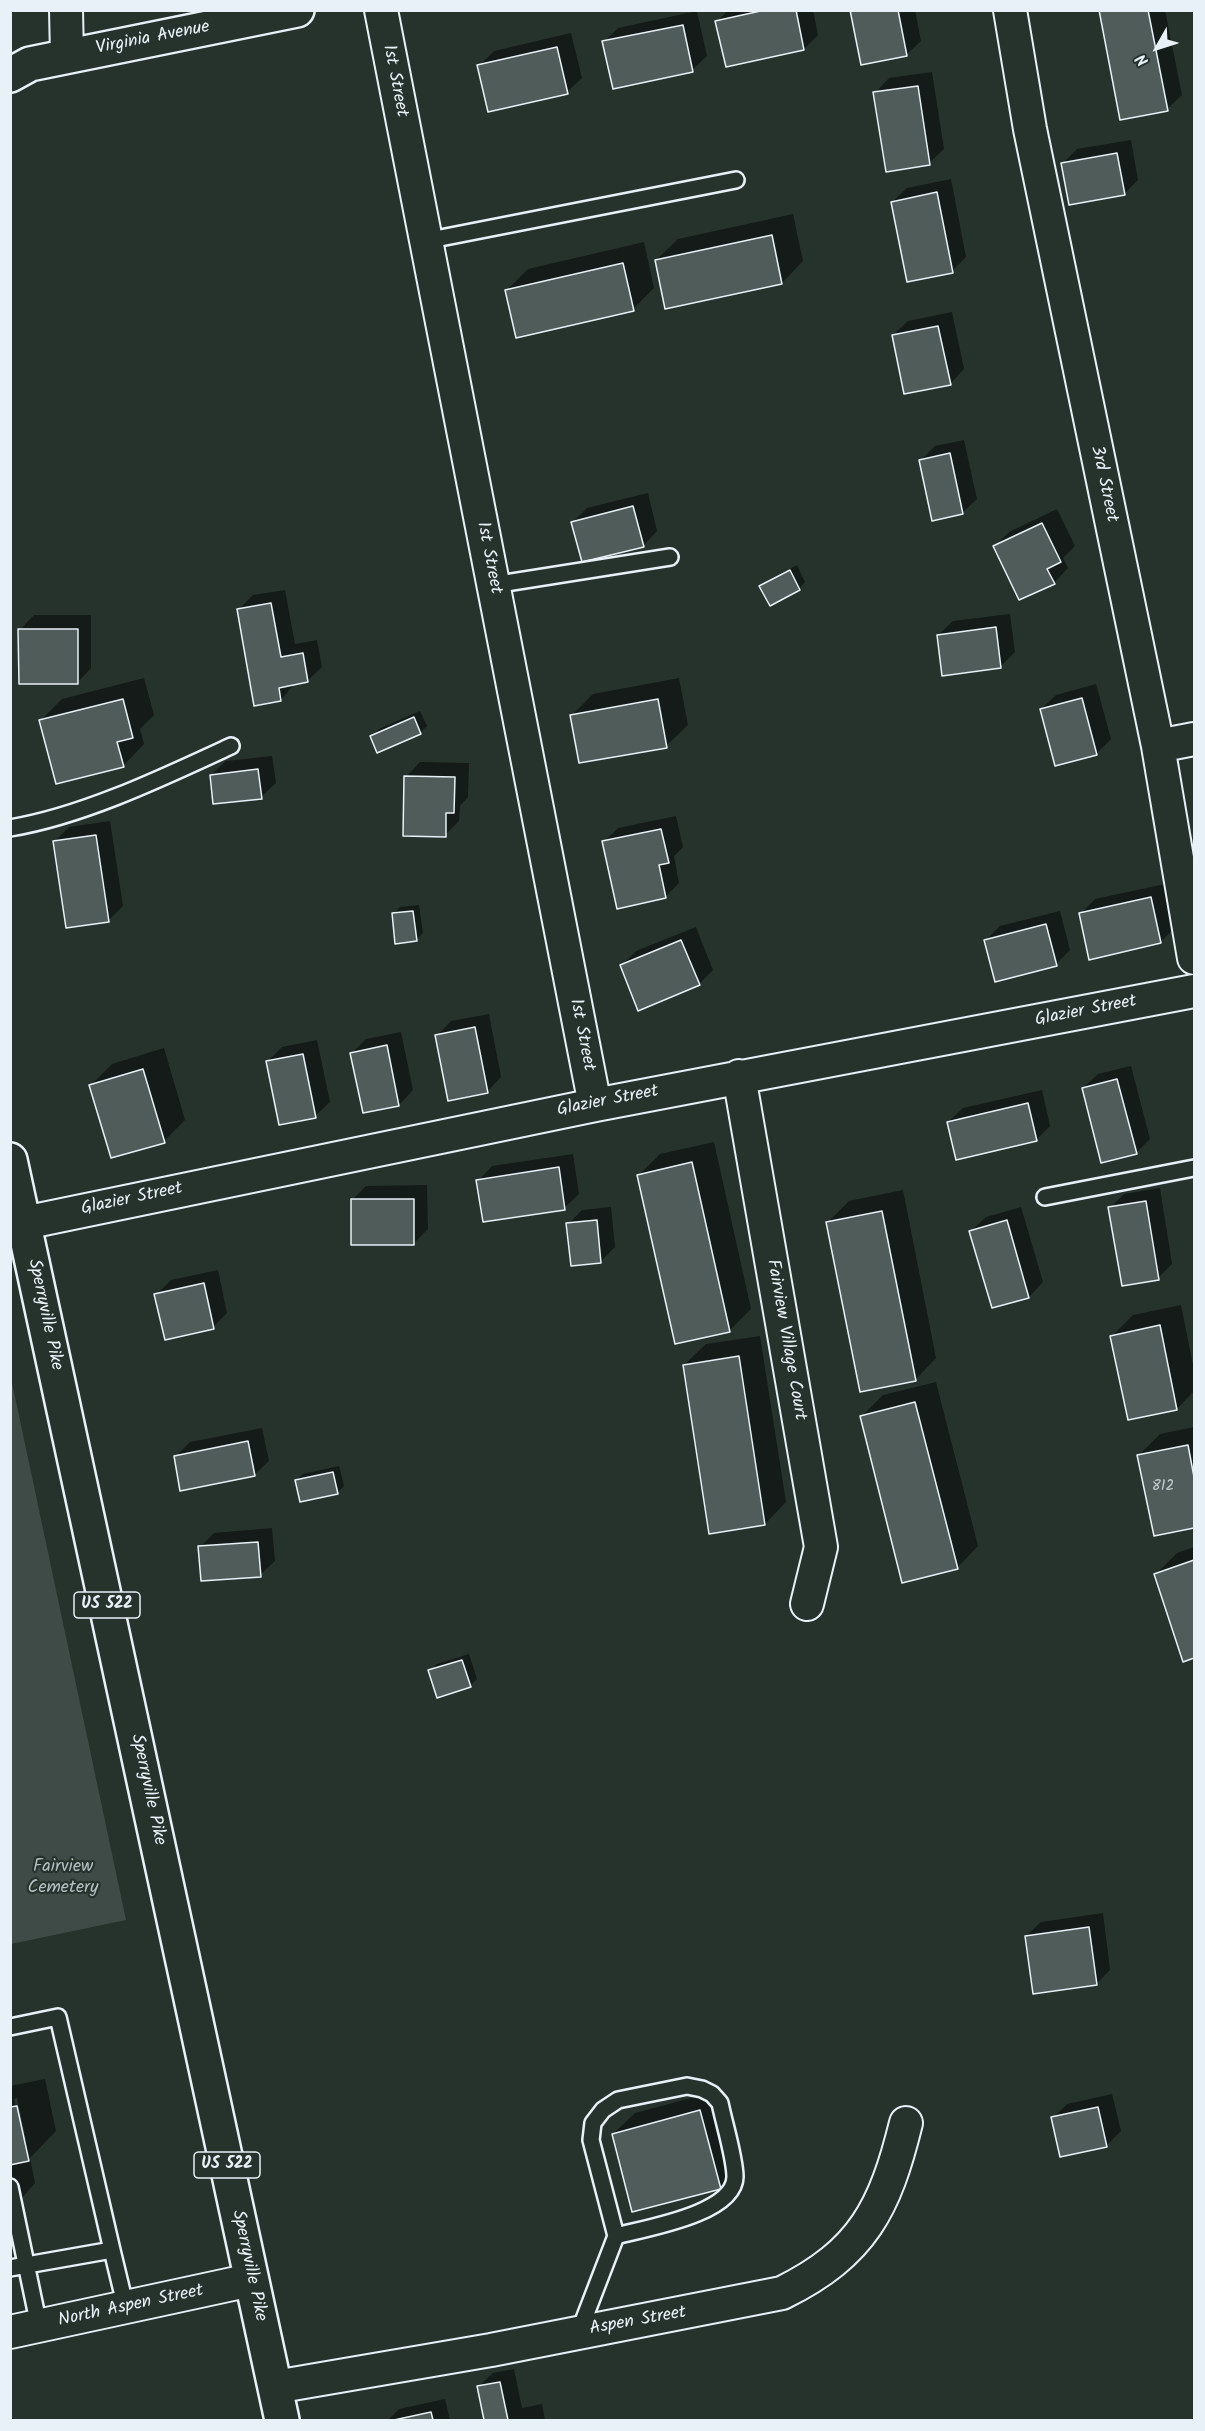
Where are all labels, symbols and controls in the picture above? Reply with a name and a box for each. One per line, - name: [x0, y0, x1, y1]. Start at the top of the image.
- street label: Virginia Avenue: [94, 17, 212, 61]
- north arrow: [1127, 18, 1187, 78]
- street label: 1st Street: [376, 43, 412, 119]
- text: N: [1130, 48, 1156, 71]
- street label: 3rd Street: [1084, 444, 1122, 524]
- street label: 1st Street: [470, 520, 506, 596]
- street label: Glazier Street: [1033, 992, 1139, 1032]
- street label: 1st Street: [563, 997, 599, 1073]
- street label: Glazier Street: [555, 1082, 661, 1122]
- street label: Glazier Street: [79, 1179, 185, 1221]
- street label: Sperryville Pike: [22, 1257, 66, 1373]
- street label: Fairview Village Court: [760, 1258, 810, 1422]
- house number: 812: [1152, 1478, 1174, 1496]
- road number: US 522: [74, 1592, 140, 1618]
- street label: Sperryville Pike: [125, 1732, 169, 1848]
- park label: Fairview Cemetery: [28, 1857, 98, 1900]
- road number: US 522: [194, 2152, 260, 2178]
- street label: Sperryville Pike: [226, 2208, 270, 2324]
- street label: North Aspen Street: [56, 2281, 206, 2333]
- street label: Aspen Street: [588, 2303, 688, 2341]

